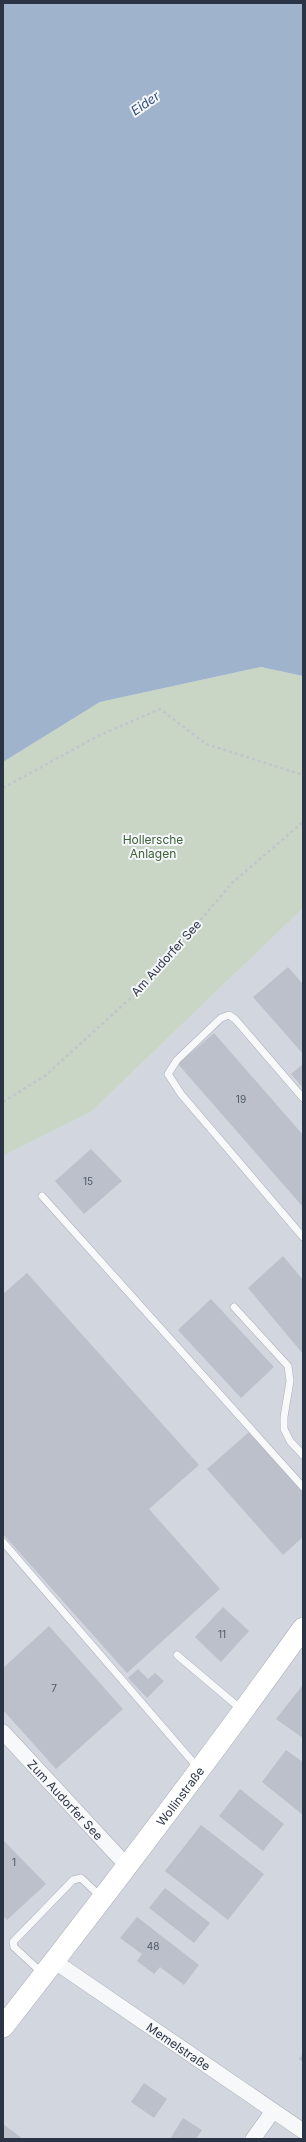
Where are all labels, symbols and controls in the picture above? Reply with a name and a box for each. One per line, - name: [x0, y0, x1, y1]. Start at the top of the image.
- water label: Eider: [128, 87, 163, 119]
- park label: Hollersche Anlagen: [123, 832, 183, 861]
- street label: Am Audorfer See: [128, 917, 204, 999]
- house number: 19: [236, 1093, 246, 1105]
- house number: 15: [83, 1175, 93, 1187]
- house number: 11: [218, 1628, 226, 1640]
- house number: 7: [51, 1682, 57, 1694]
- street label: Zum Audorfer See: [25, 1756, 106, 1843]
- street label: Wollinstraße: [153, 1763, 207, 1829]
- house number: 1: [12, 1856, 16, 1868]
- house number: 48: [147, 1940, 159, 1952]
- street label: Memelstraße: [144, 2019, 214, 2073]

